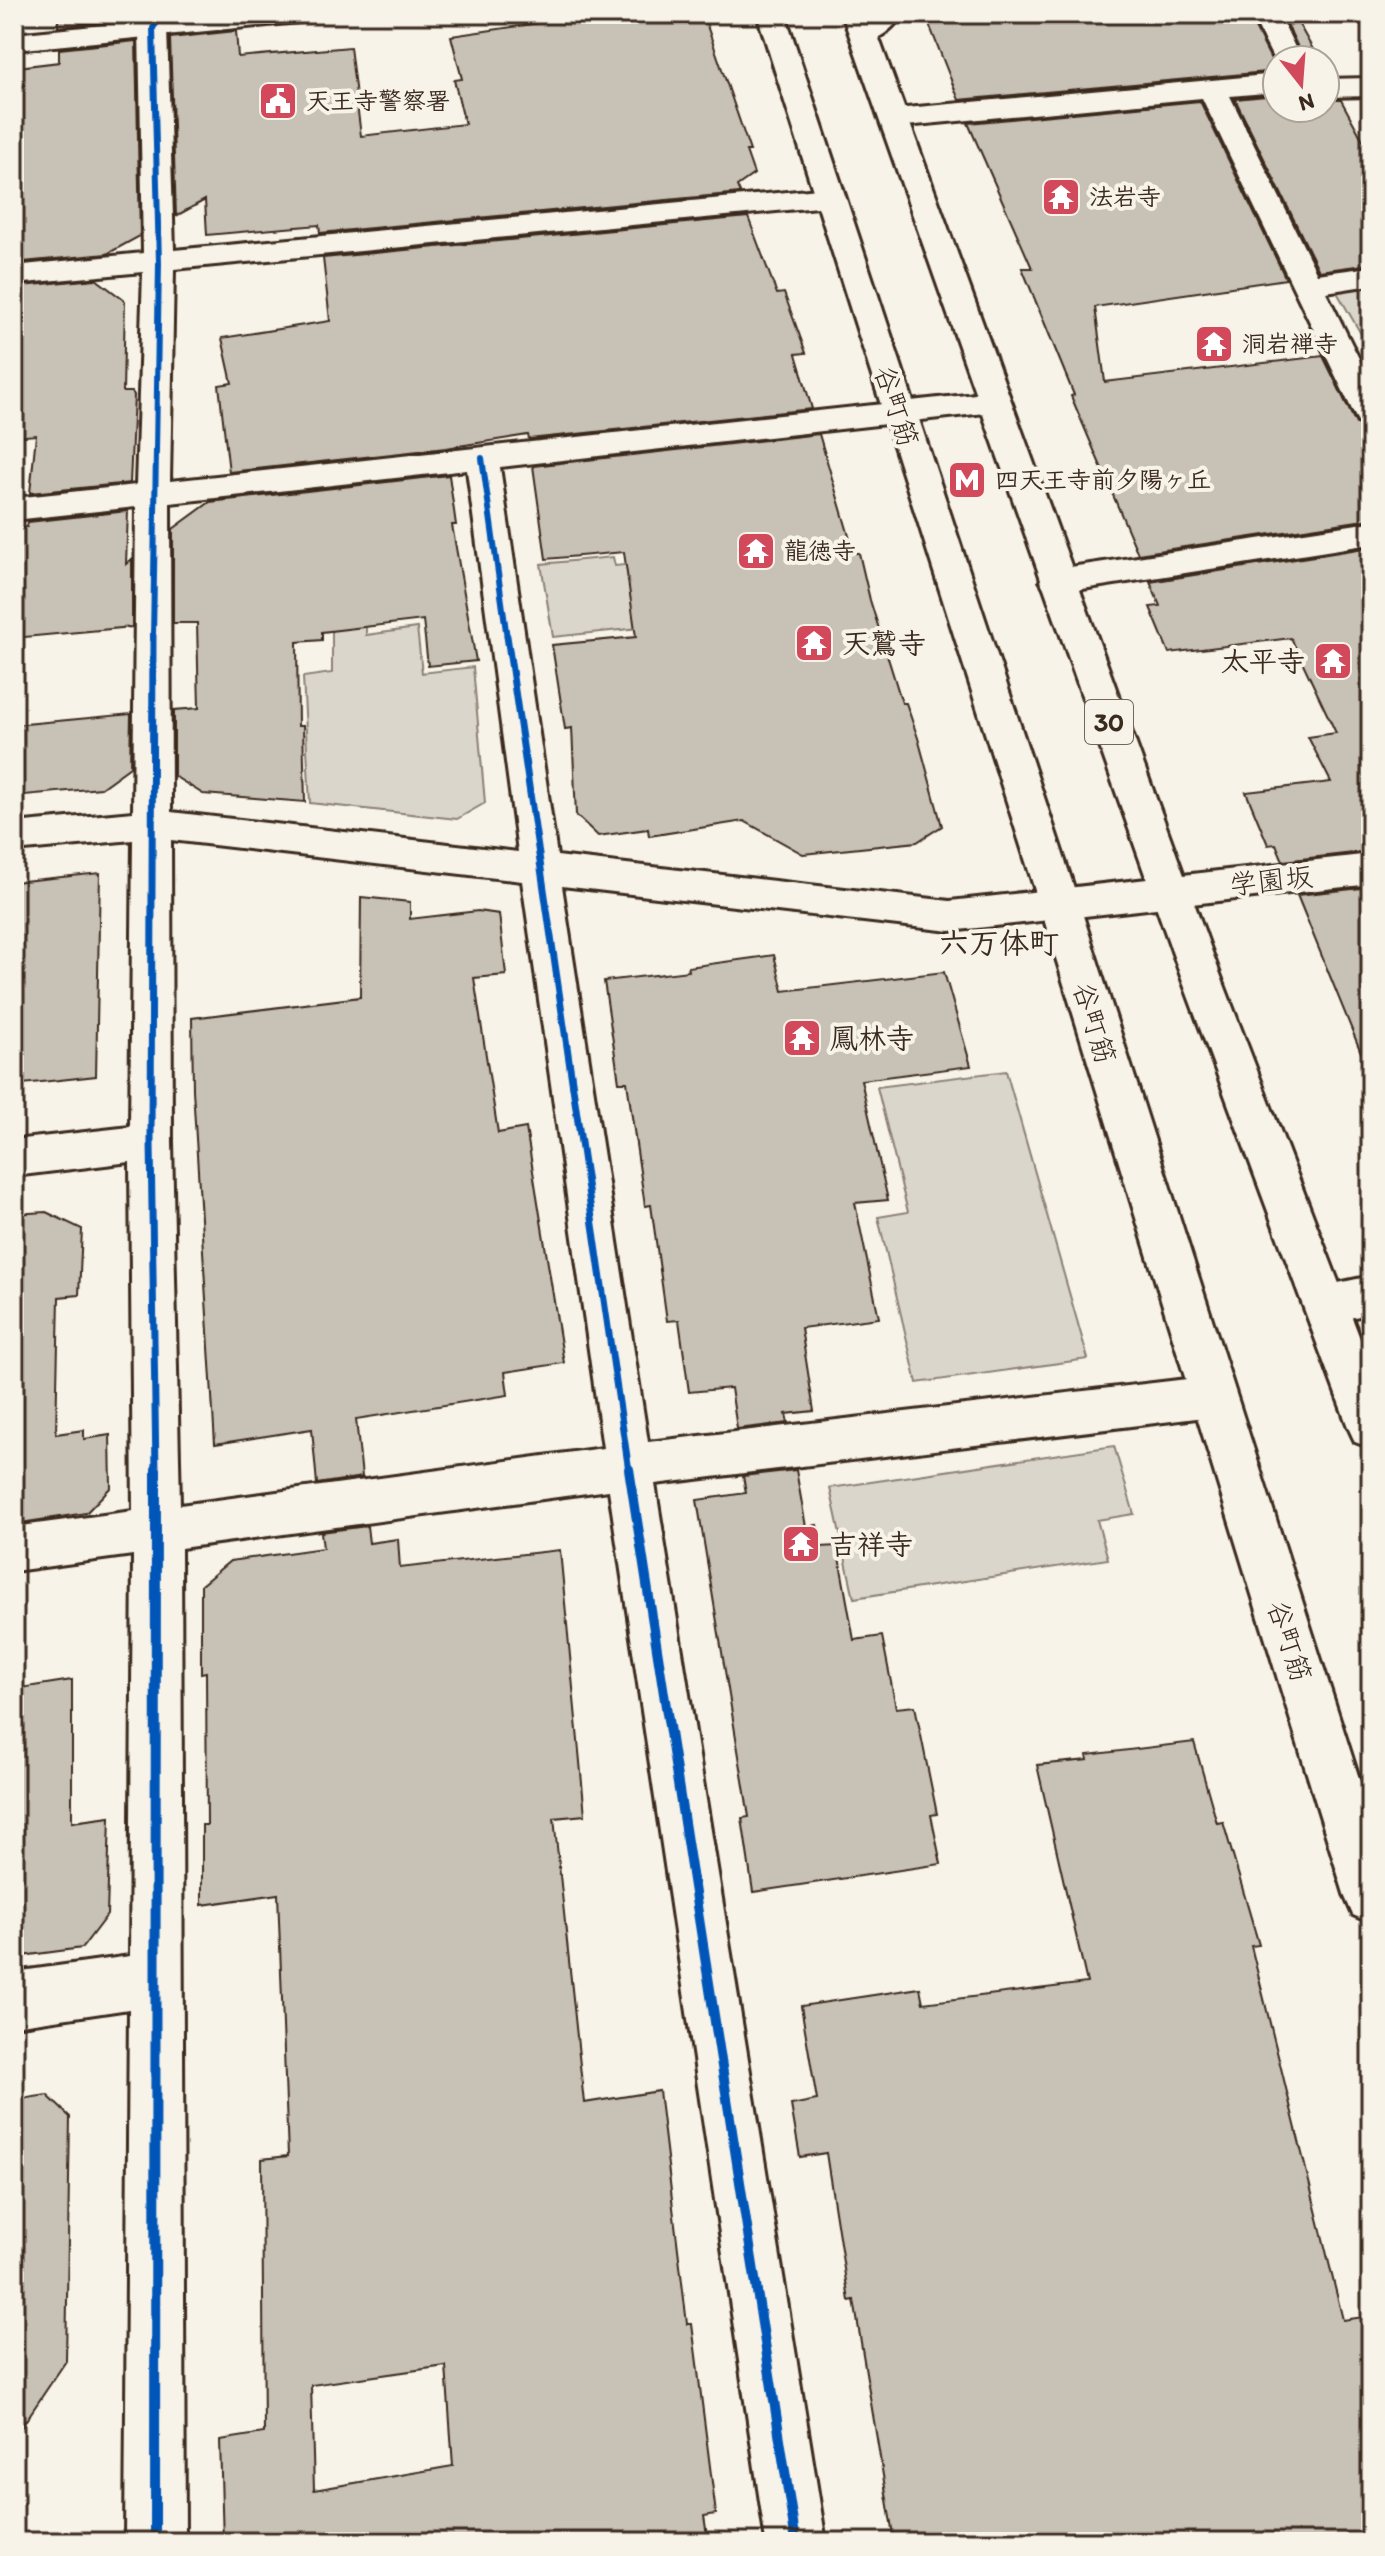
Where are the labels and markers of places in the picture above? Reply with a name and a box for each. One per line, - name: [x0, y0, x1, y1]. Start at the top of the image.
- public building icon: 天王寺警察署: [257, 80, 299, 122]
- place label: 天王寺警察署: [306, 86, 450, 115]
- temple icon: 法岩寺: [1040, 176, 1082, 218]
- place label: 法岩寺: [1089, 182, 1161, 211]
- temple icon: 洞岩禅寺: [1193, 323, 1235, 365]
- place label: 洞岩禅寺: [1242, 329, 1338, 358]
- metro station icon: 四天王寺前夕陽ヶ丘: [946, 459, 988, 501]
- place label: 四天王寺前夕陽ヶ丘: [995, 465, 1211, 494]
- temple icon: 龍徳寺: [735, 530, 777, 572]
- place label: 龍徳寺: [784, 536, 856, 565]
- temple icon: 天鷲寺: [793, 622, 835, 664]
- place label: 天鷲寺: [842, 626, 926, 660]
- temple icon: 太平寺: [1312, 640, 1354, 682]
- place label: 太平寺: [1221, 644, 1305, 678]
- temple icon: 鳳林寺: [781, 1017, 823, 1059]
- place label: 鳳林寺: [830, 1021, 914, 1055]
- temple icon: 吉祥寺: [780, 1523, 822, 1565]
- place label: 吉祥寺: [829, 1527, 913, 1561]

